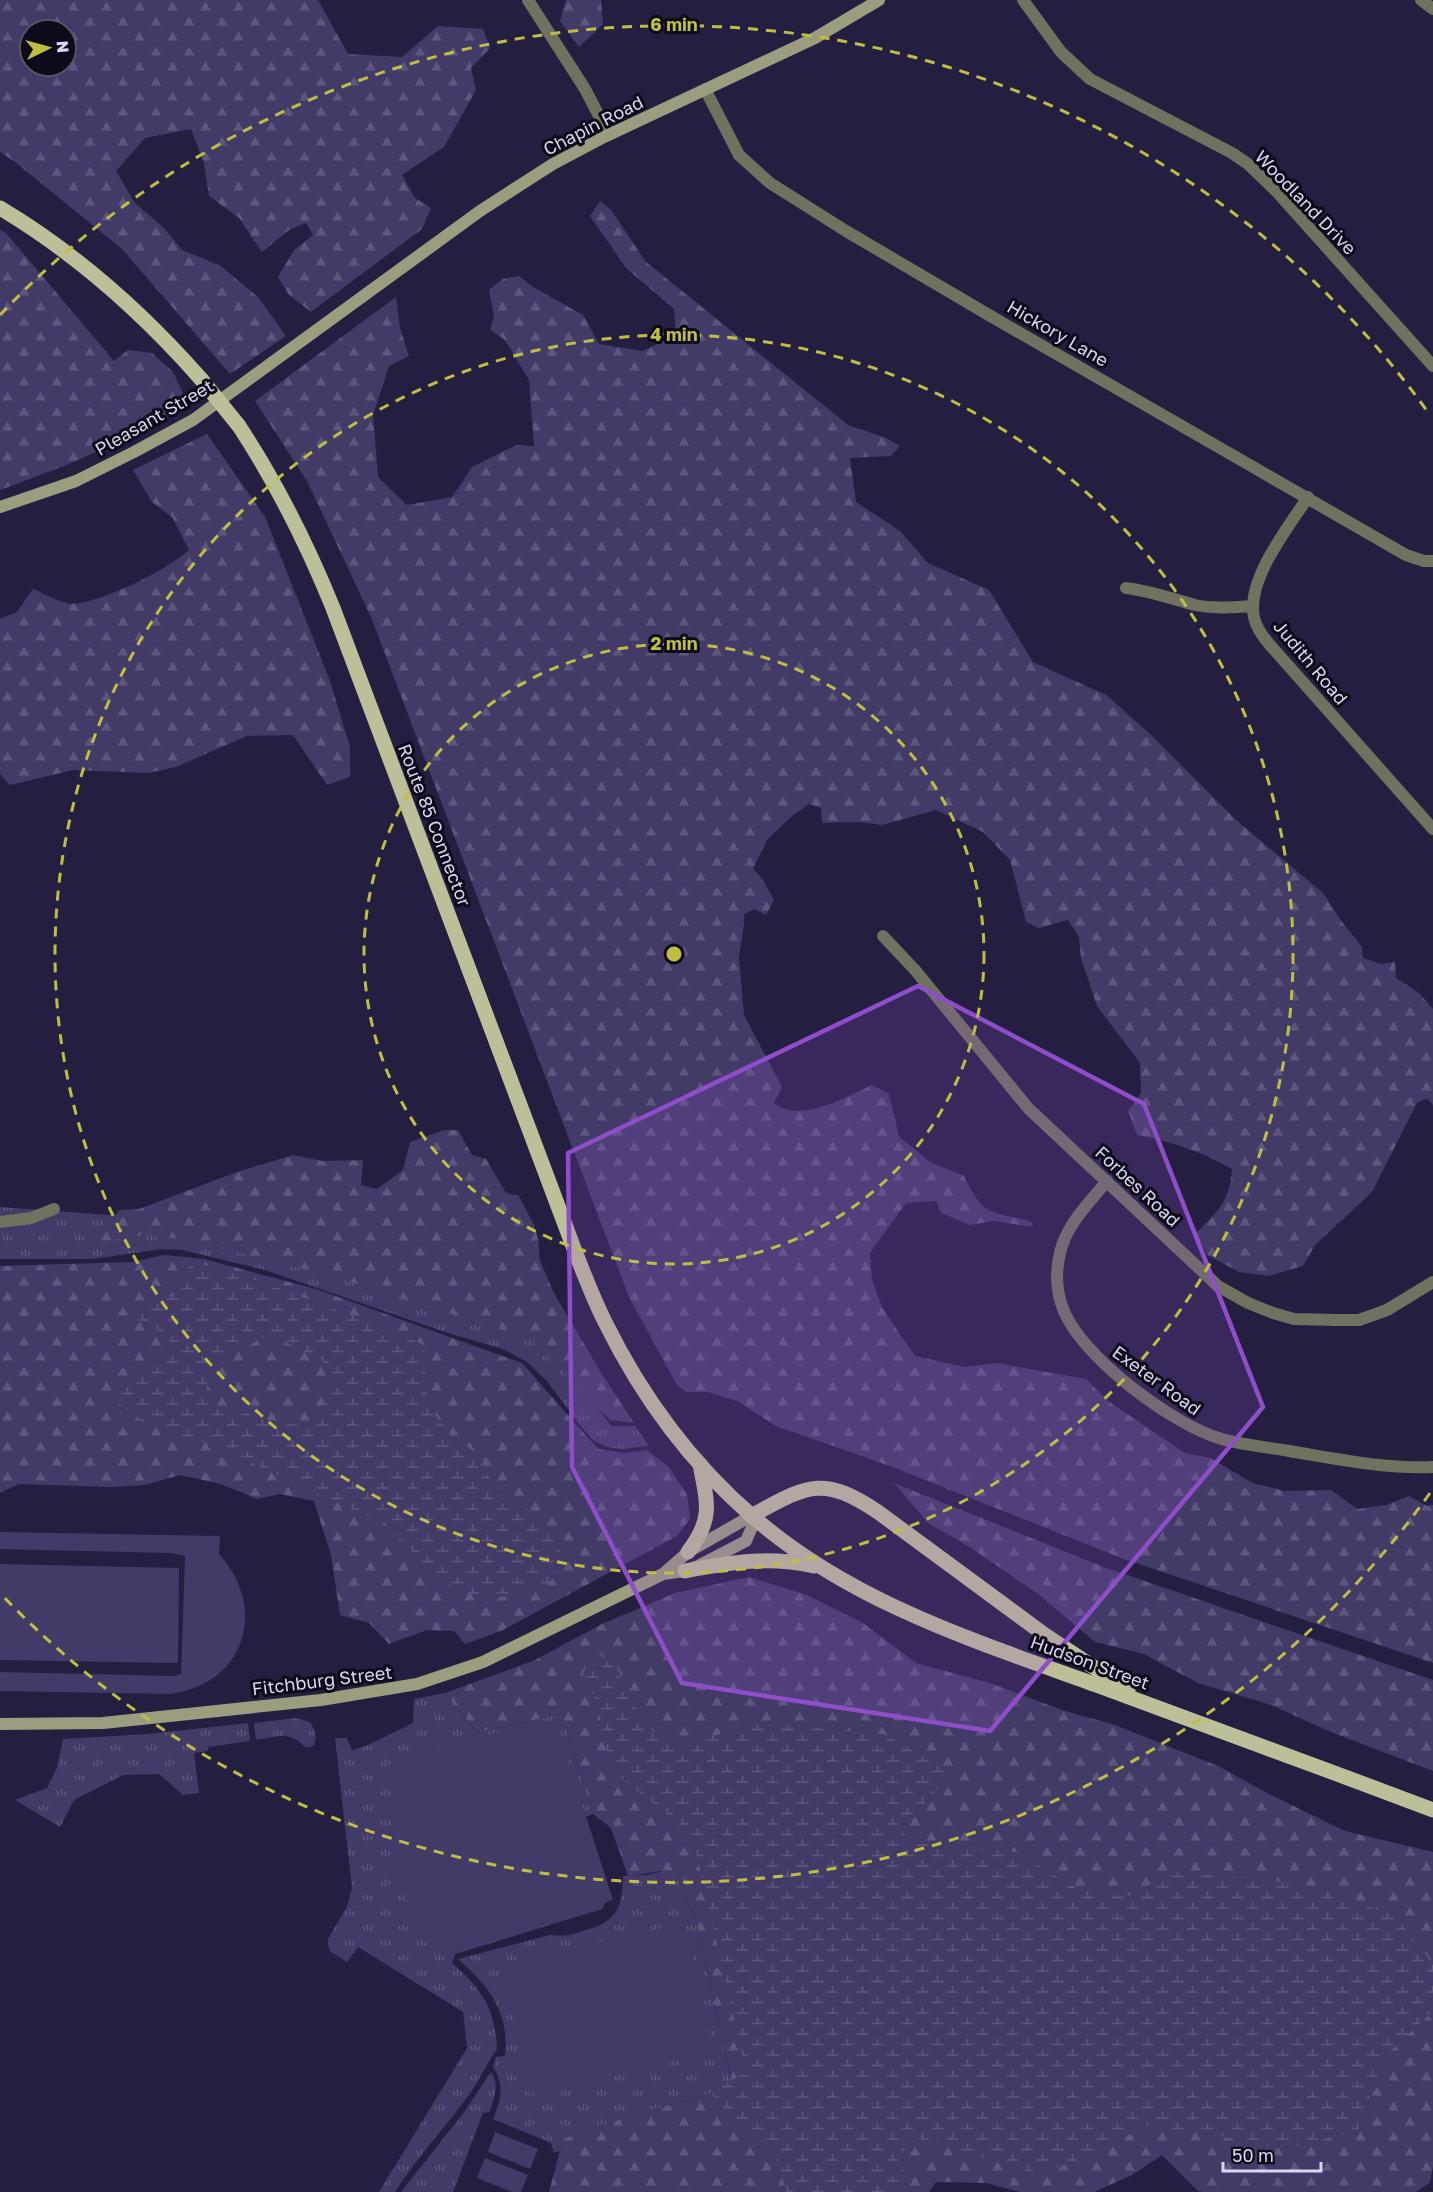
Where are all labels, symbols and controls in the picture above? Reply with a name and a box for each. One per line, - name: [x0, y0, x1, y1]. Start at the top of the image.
- text: 6 min: [650, 13, 698, 35]
- north arrow: [18, 18, 78, 78]
- text: N: [52, 40, 73, 54]
- street label: Chapin Road: [539, 90, 647, 160]
- street label: Woodland Drive: [1251, 145, 1361, 259]
- street label: Hickory Lane: [1003, 295, 1113, 371]
- text: 4 min: [650, 323, 698, 345]
- street label: Pleasant Street: [91, 374, 217, 460]
- street label: Judith Road: [1269, 615, 1353, 709]
- text: 2 min: [650, 632, 698, 654]
- street label: Route 85 Connector: [394, 741, 476, 909]
- centre of rings: [664, 944, 684, 964]
- street label: Forbes Road: [1091, 1141, 1185, 1231]
- street label: Exeter Road: [1108, 1340, 1206, 1420]
- street label: Hudson Street: [1028, 1630, 1152, 1694]
- street label: Fitchburg Street: [251, 1660, 393, 1700]
- scale bar: [1223, 2135, 1320, 2173]
- text: 50 m: [1232, 2144, 1274, 2166]

